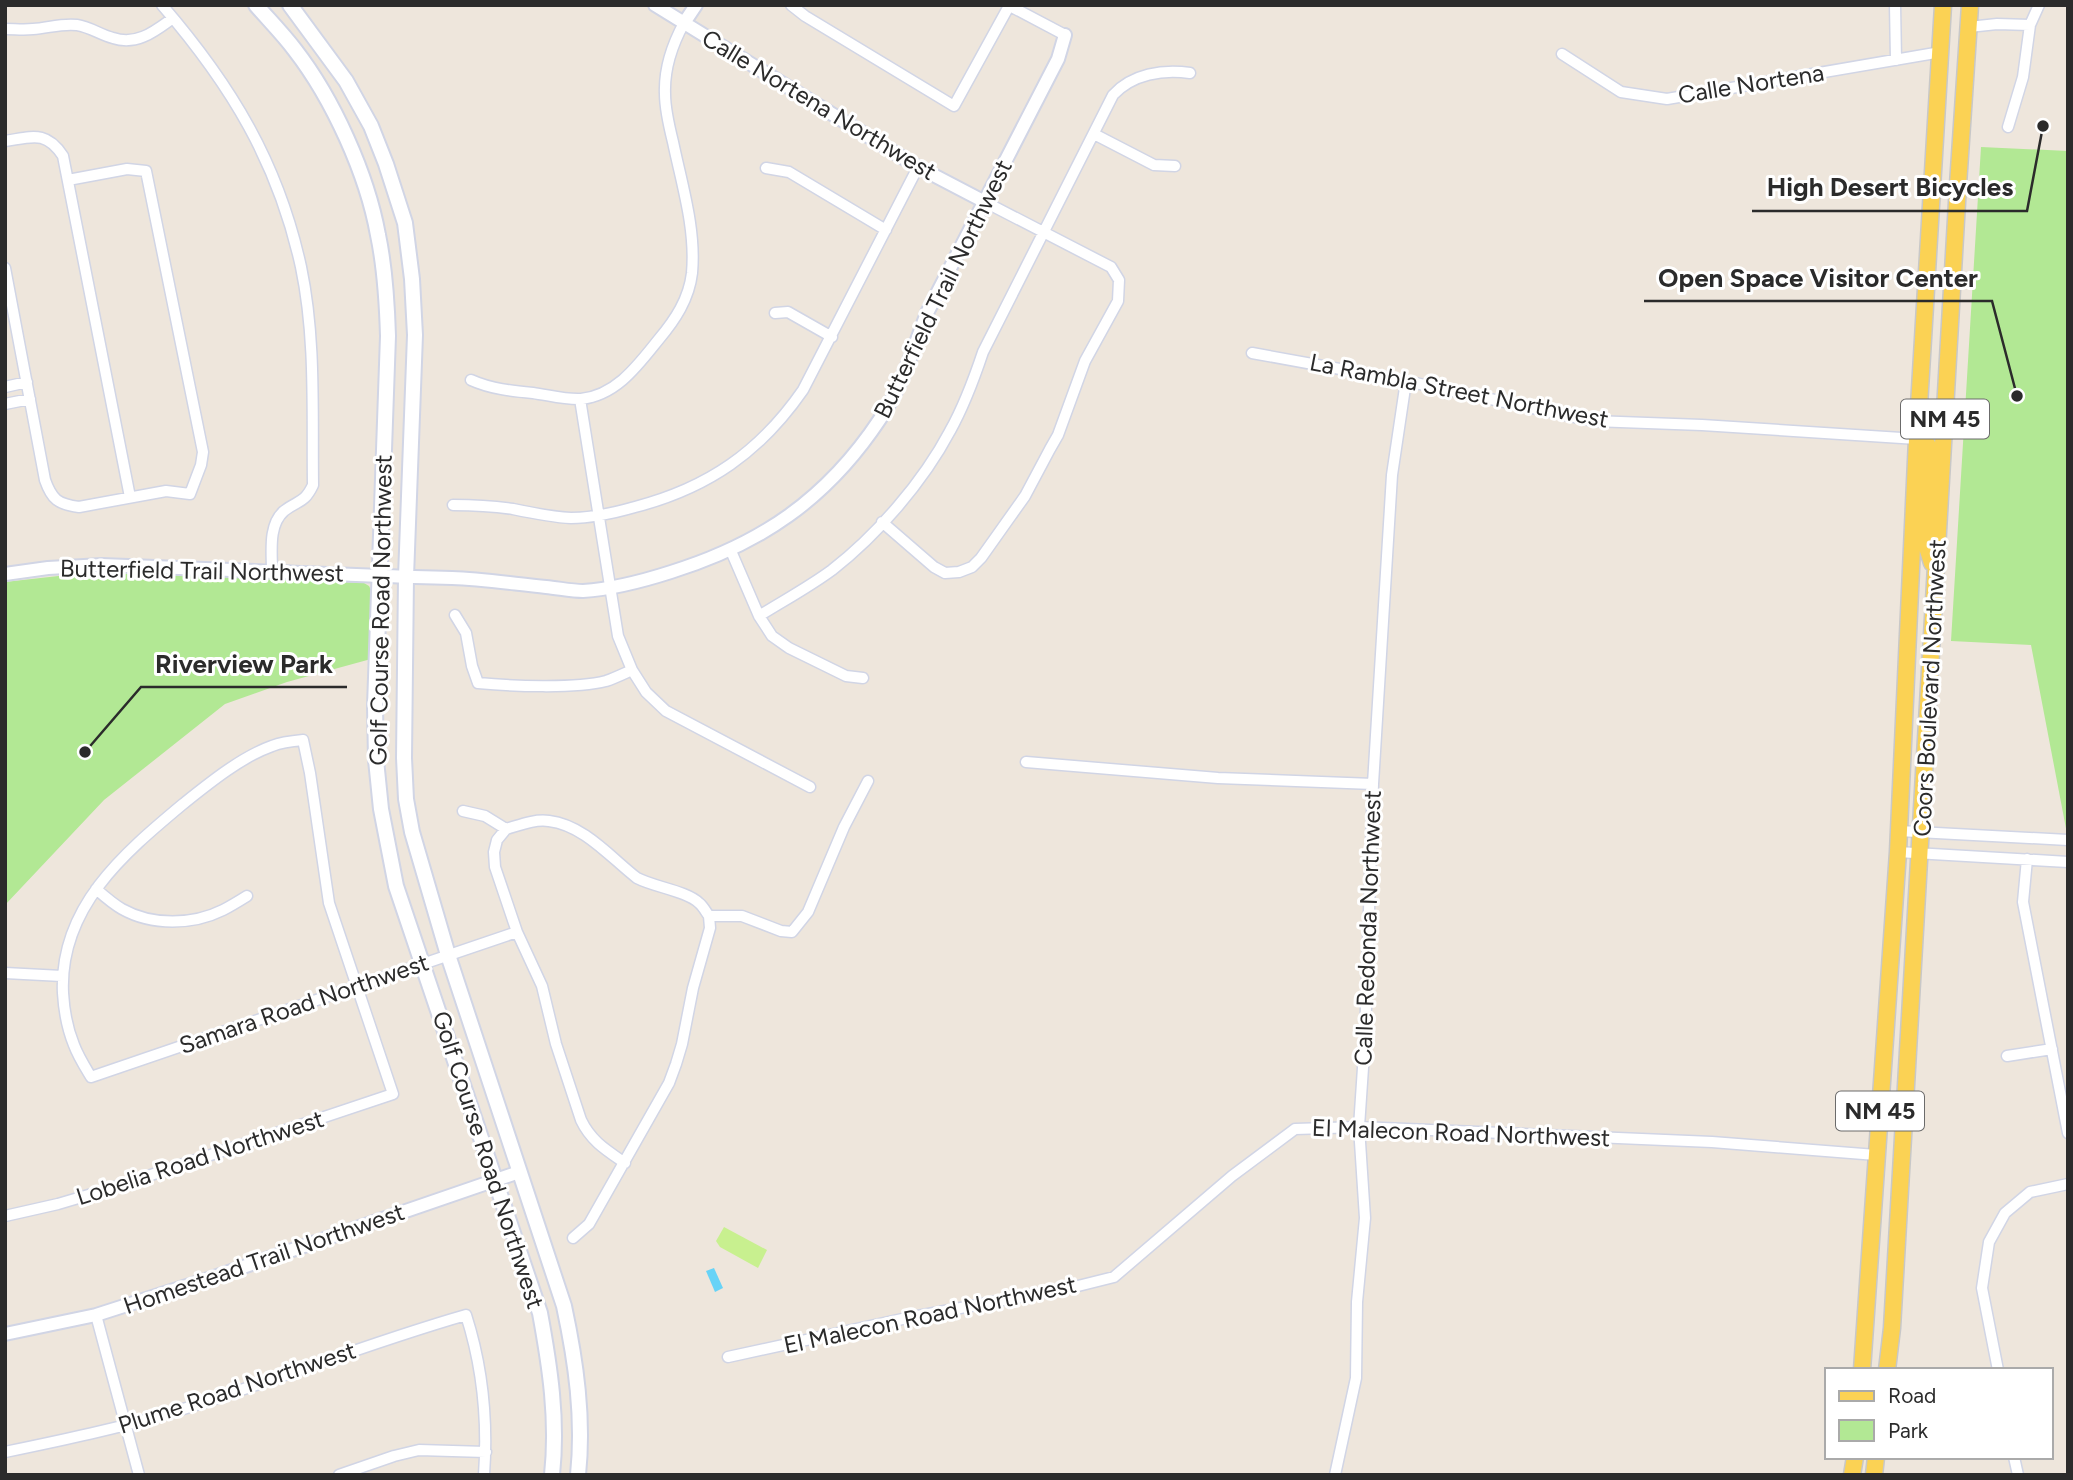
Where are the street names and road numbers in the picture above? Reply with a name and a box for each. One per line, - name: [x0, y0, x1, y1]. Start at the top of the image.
- street label: Calle Nortena Northwest: [697, 23, 942, 186]
- street label: Calle Nortena: [1676, 58, 1826, 109]
- street label: Butterfield Trail Northwest: [867, 155, 1018, 423]
- street label: La Rambla Street Northwest: [1307, 347, 1611, 434]
- road number: NM 45: [1901, 400, 1989, 438]
- street label: Golf Course Road Northwest: [363, 454, 398, 766]
- street label: Coors Boulevard Northwest: [1907, 539, 1952, 837]
- street label: Butterfield Trail Northwest: [60, 554, 344, 587]
- street label: Calle Redonda Northwest: [1348, 790, 1387, 1066]
- street label: Samara Road Northwest: [175, 947, 432, 1060]
- street label: Golf Course Road Northwest: [427, 1007, 550, 1312]
- road number: NM 45: [1836, 1092, 1924, 1130]
- street label: Lobelia Road Northwest: [72, 1104, 327, 1211]
- street label: El Malecon Road Northwest: [1311, 1113, 1611, 1152]
- street label: Homestead Trail Northwest: [120, 1197, 408, 1320]
- street label: El Malecon Road Northwest: [781, 1269, 1079, 1360]
- street label: Plume Road Northwest: [114, 1335, 359, 1440]

